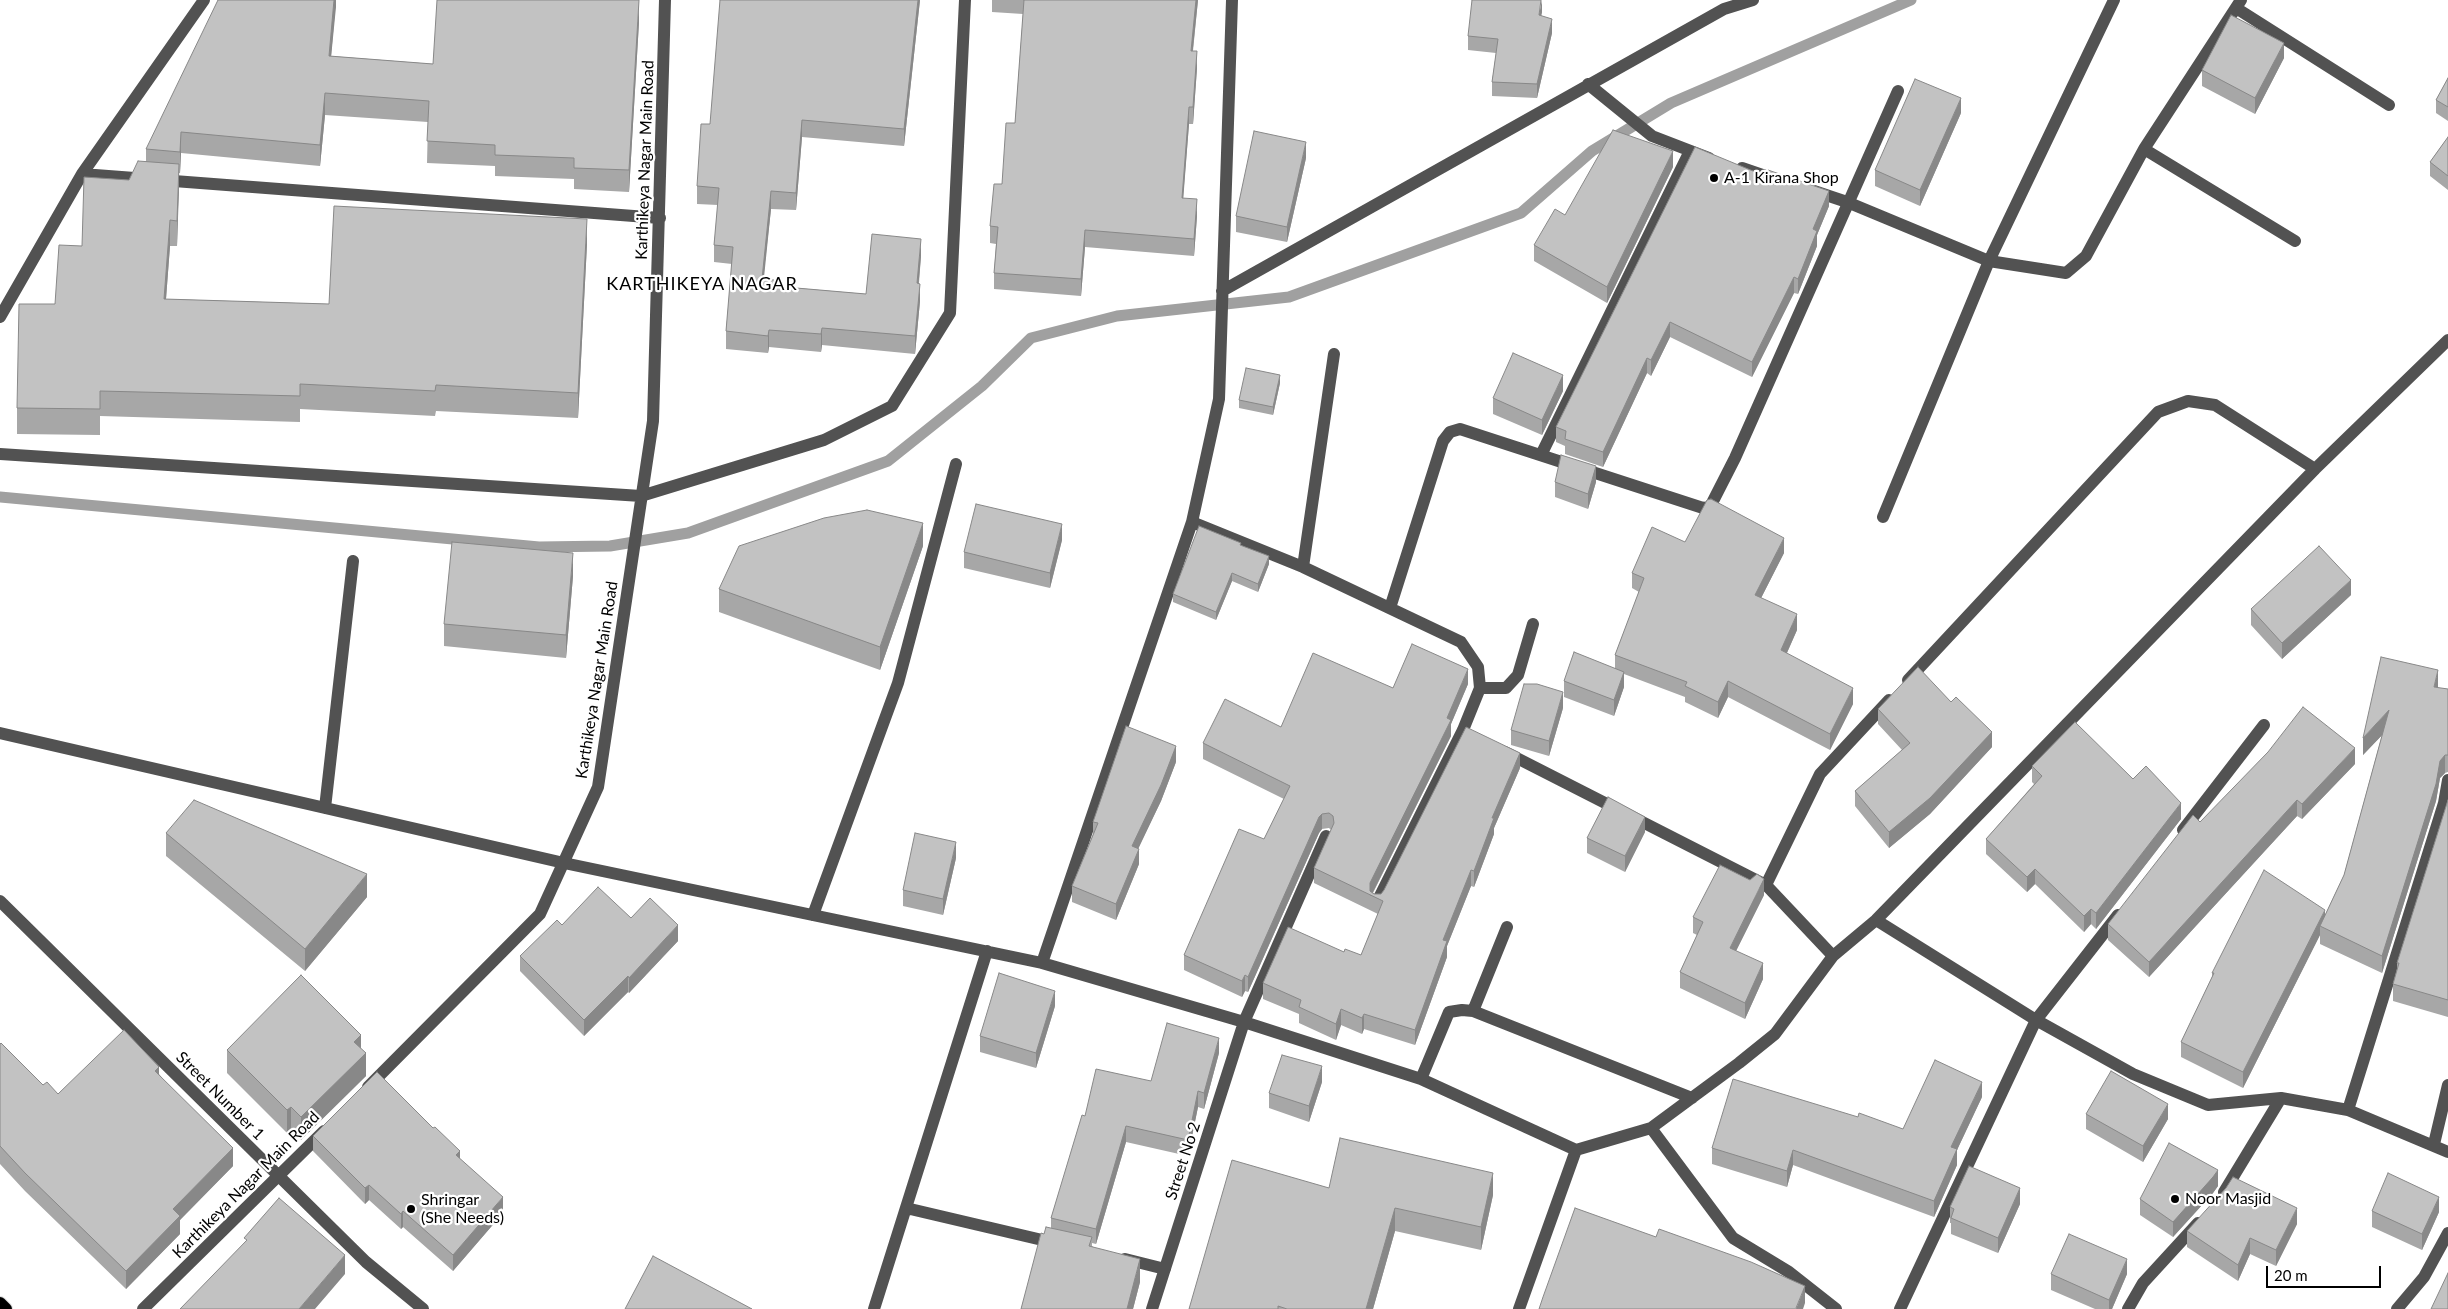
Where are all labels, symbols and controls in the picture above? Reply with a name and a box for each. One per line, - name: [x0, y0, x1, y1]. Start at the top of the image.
- street label: Karthikeya Nagar Main Road: [632, 60, 658, 260]
- place label: A-1 Kirana Shop: [1724, 168, 1839, 188]
- marker: A-1 Kirana Shop: [1708, 172, 1720, 184]
- district label: KARTHIKEYA NAGAR: [604, 273, 800, 295]
- street label: Karthikeya Nagar Main Road: [572, 580, 622, 780]
- street label: Street Number 1: [172, 1048, 268, 1144]
- street label: Karthikeya Nagar Main Road: [169, 1108, 323, 1262]
- street label: Street No 2: [1161, 1120, 1205, 1202]
- place label: Noor Masjid: [2185, 1189, 2271, 1209]
- place label: Shringar (She Needs): [421, 1190, 504, 1228]
- marker: Noor Masjid: [2169, 1193, 2181, 1205]
- marker: Shringar (She Needs): [405, 1203, 417, 1215]
- scale bar: [2268, 1256, 2383, 1288]
- text: 20 m: [2274, 1266, 2308, 1284]

